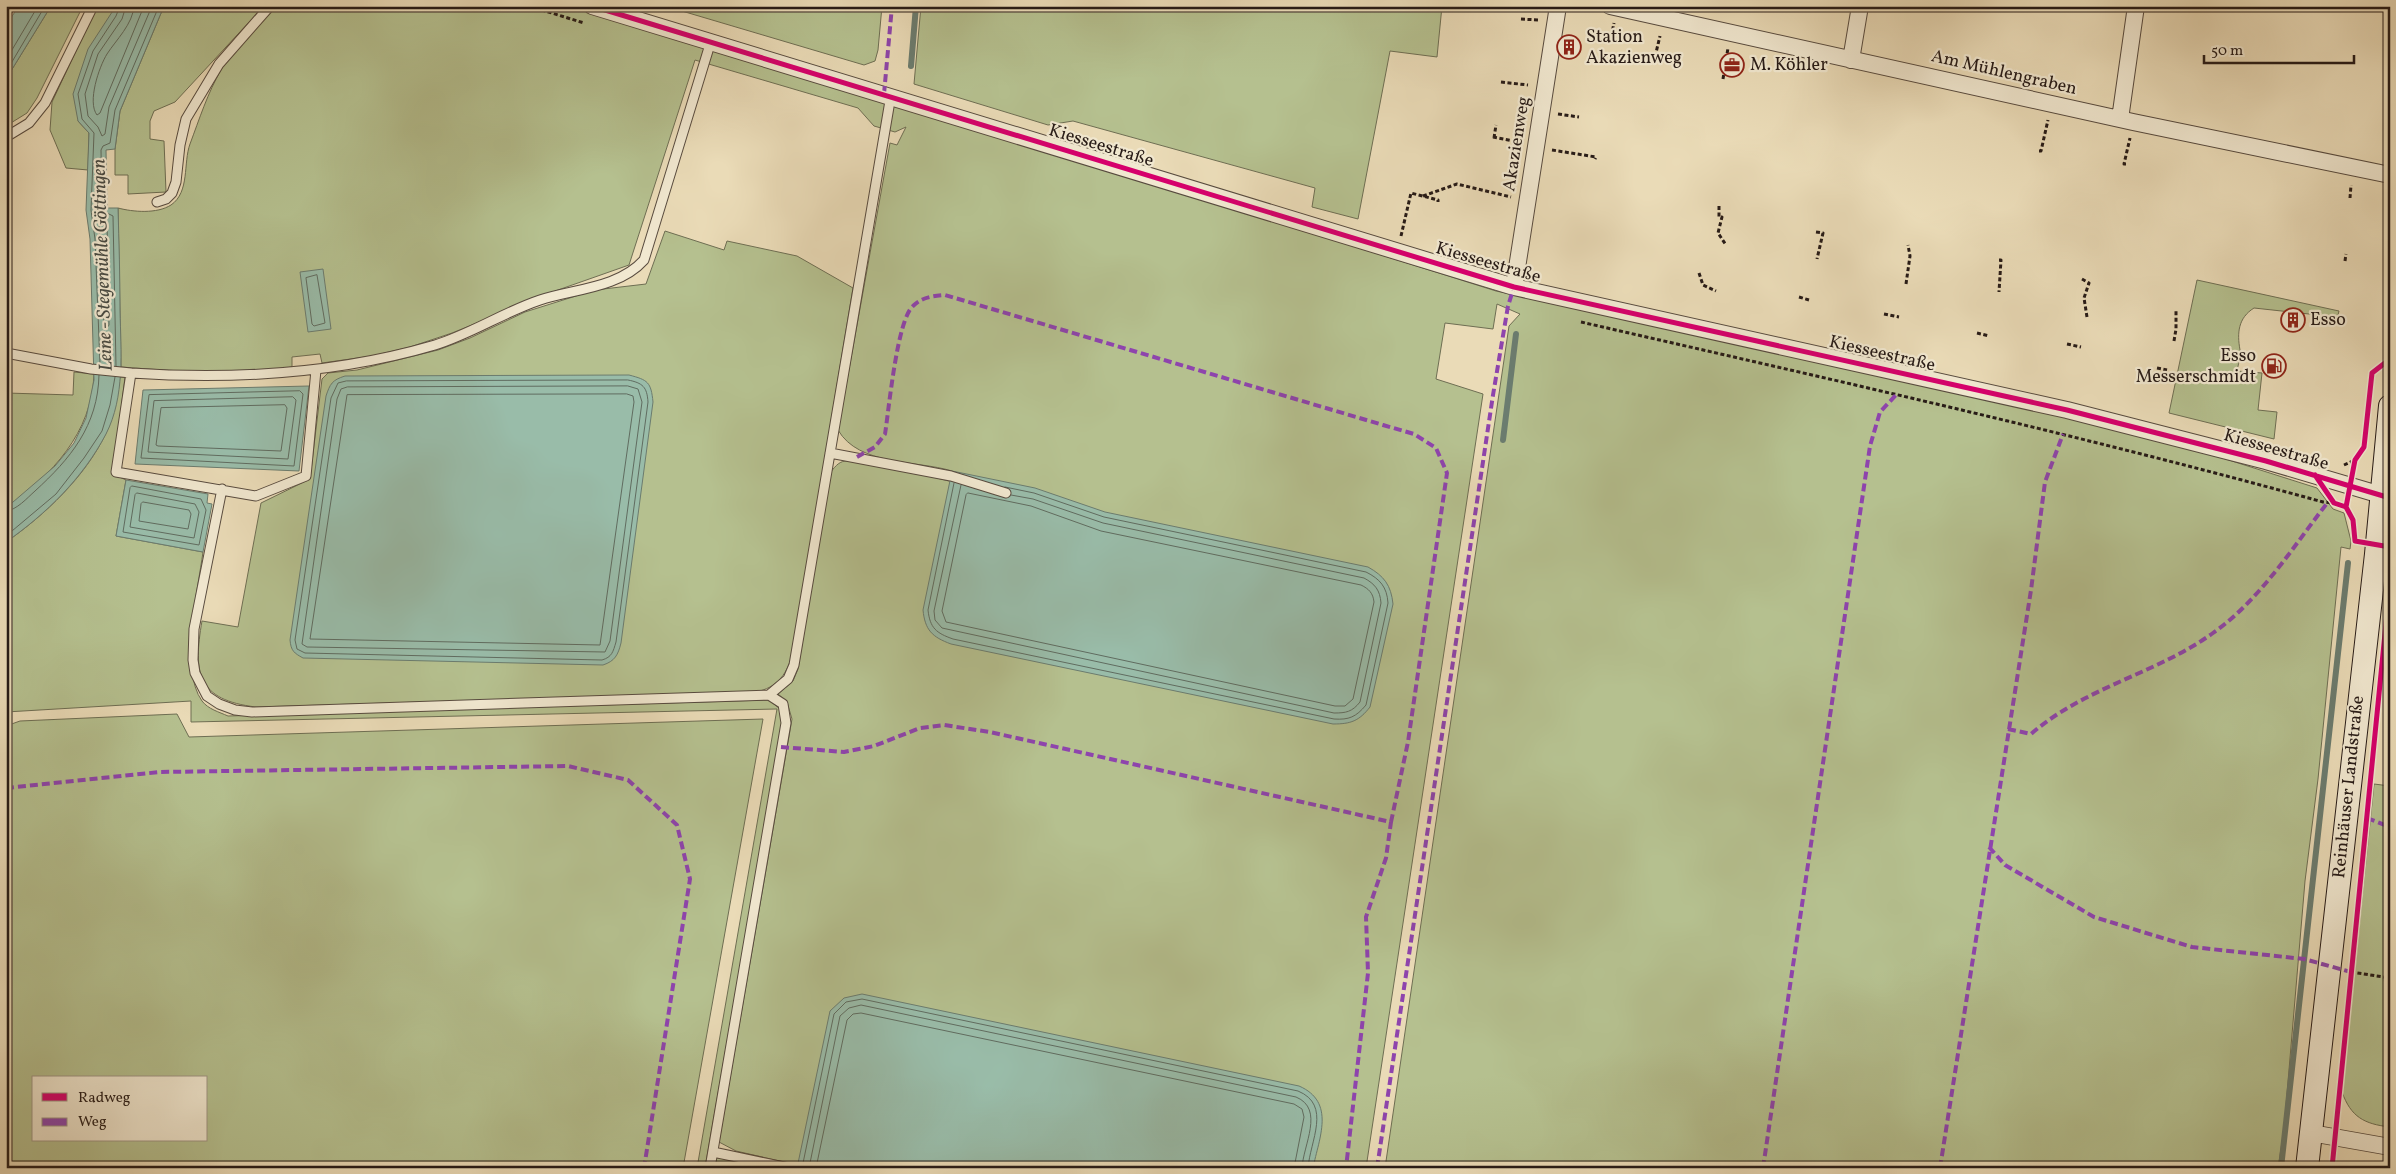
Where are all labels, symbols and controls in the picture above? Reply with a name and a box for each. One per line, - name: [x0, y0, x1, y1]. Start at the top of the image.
- place label: Station Akazienweg: [1586, 25, 1682, 71]
- scale bar: [2204, 32, 2354, 64]
- building icon: Station Akazienweg: [1556, 34, 1582, 60]
- text: 50 m: [2211, 41, 2243, 62]
- street label: Am Mühlengraben: [1929, 44, 2080, 102]
- office icon: M. Köhler: [1719, 52, 1745, 78]
- place label: M. Köhler: [1750, 53, 1828, 78]
- street label: Akazienweg: [1497, 95, 1537, 193]
- street label: Kiesseestraße: [1045, 118, 1157, 174]
- water label: Leine - Stegemühle Göttingen: [86, 158, 120, 372]
- street label: Kiesseestraße: [1432, 236, 1544, 290]
- building icon: Esso: [2280, 307, 2306, 333]
- place label: Esso: [2310, 308, 2346, 333]
- street label: Kiesseestraße: [1826, 330, 1938, 378]
- place label: Esso Messerschmidt: [2136, 344, 2256, 390]
- fuel station icon: Esso Messerschmidt: [2261, 353, 2287, 379]
- street label: Kiesseestraße: [2220, 423, 2332, 477]
- street label: Reinhäuser Landstraße: [2327, 694, 2371, 880]
- legend: [32, 1076, 208, 1142]
- text: Radweg: [78, 1088, 131, 1109]
- text: Weg: [78, 1112, 107, 1133]

